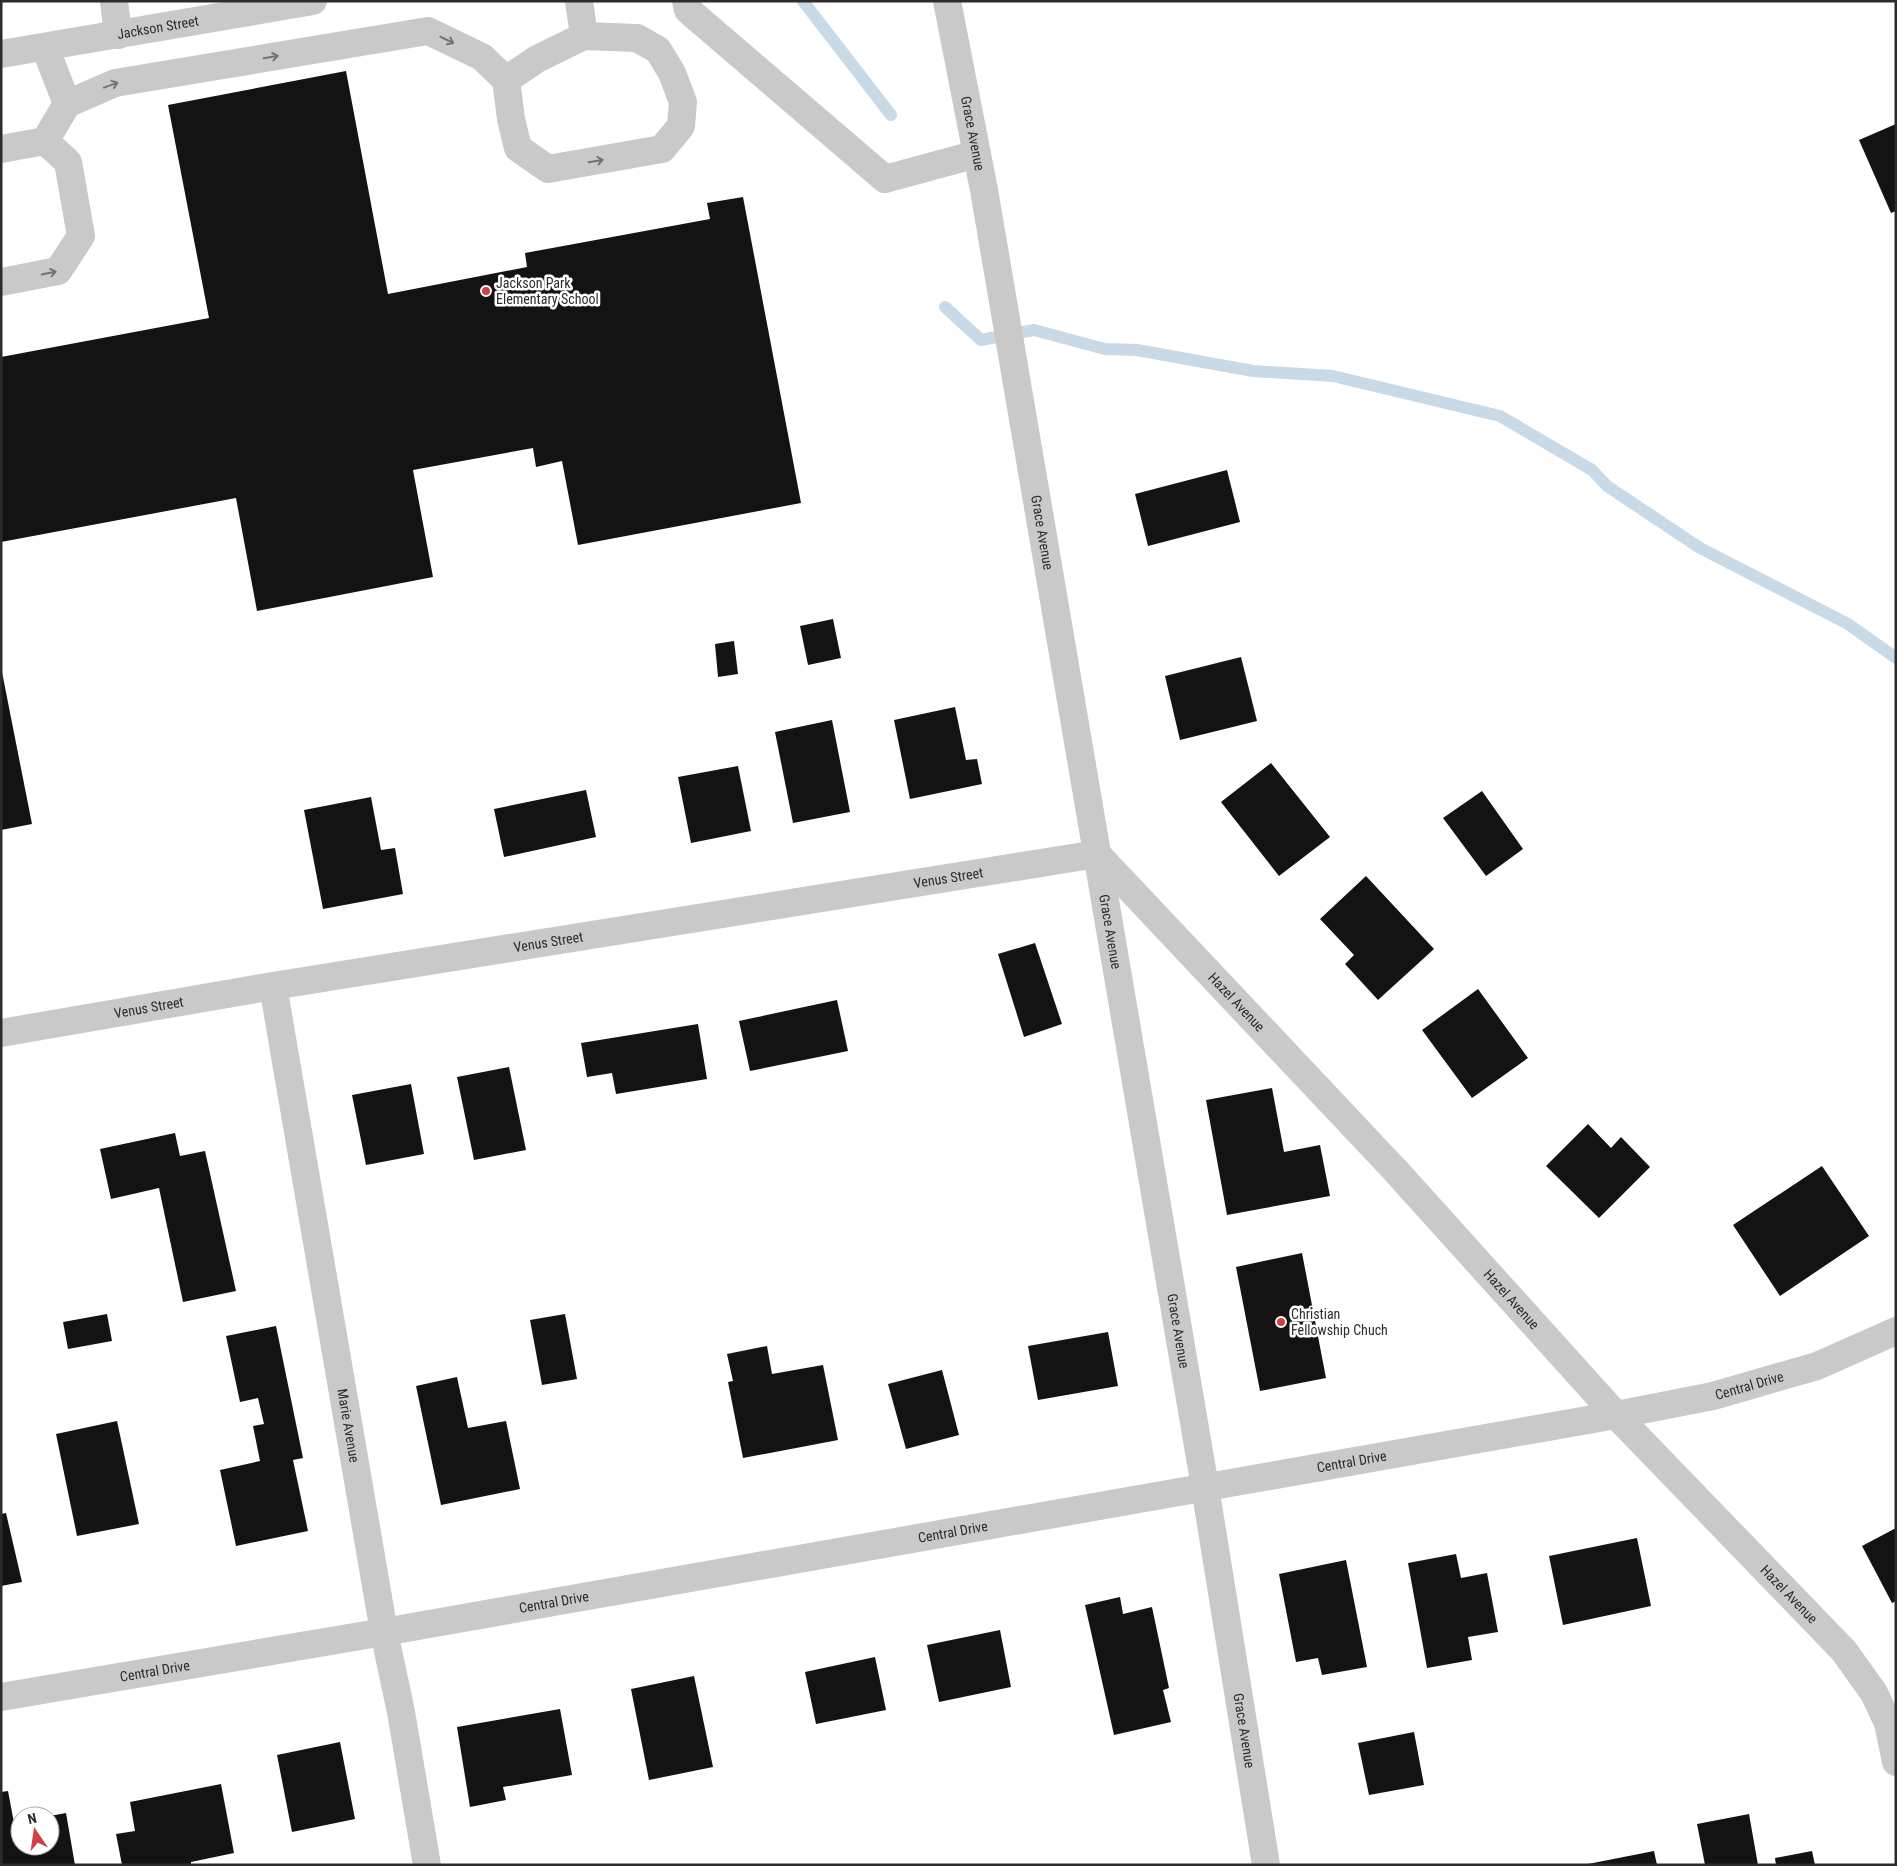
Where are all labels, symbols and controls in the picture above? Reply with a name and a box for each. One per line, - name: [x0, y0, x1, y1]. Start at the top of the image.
- street label: Jackson Street: [116, 13, 200, 42]
- one-way arrow: [439, 36, 454, 45]
- one-way arrow: [263, 51, 279, 61]
- one-way arrow: [103, 80, 119, 89]
- street label: Grace Avenue: [958, 95, 988, 173]
- one-way arrow: [587, 155, 603, 165]
- one-way arrow: [41, 268, 57, 277]
- place label: Jackson Park Elementary School: [496, 275, 599, 307]
- marker: Jackson Park Elementary School: [480, 285, 492, 297]
- street label: Grace Avenue: [1028, 494, 1057, 572]
- street label: Venus Street: [912, 864, 984, 891]
- street label: Grace Avenue: [1096, 893, 1125, 971]
- street label: Venus Street: [513, 928, 584, 955]
- street label: Hazel Avenue: [1205, 969, 1268, 1035]
- street label: Venus Street: [113, 994, 185, 1021]
- street label: Hazel Avenue: [1481, 1266, 1543, 1333]
- street label: Grace Avenue: [1164, 1292, 1193, 1370]
- place label: Christian Fellowship Chuch: [1291, 1306, 1388, 1338]
- marker: Christian Fellowship Chuch: [1275, 1316, 1287, 1328]
- street label: Central Drive: [1713, 1368, 1786, 1403]
- street label: Marie Avenue: [334, 1387, 363, 1464]
- street label: Central Drive: [1316, 1447, 1388, 1476]
- street label: Central Drive: [917, 1518, 989, 1546]
- street label: Hazel Avenue: [1757, 1562, 1821, 1627]
- street label: Central Drive: [518, 1588, 590, 1616]
- street label: Central Drive: [119, 1657, 191, 1685]
- street label: Grace Avenue: [1230, 1692, 1258, 1770]
- north arrow: [10, 1806, 60, 1856]
- text: N: [26, 1810, 38, 1827]

